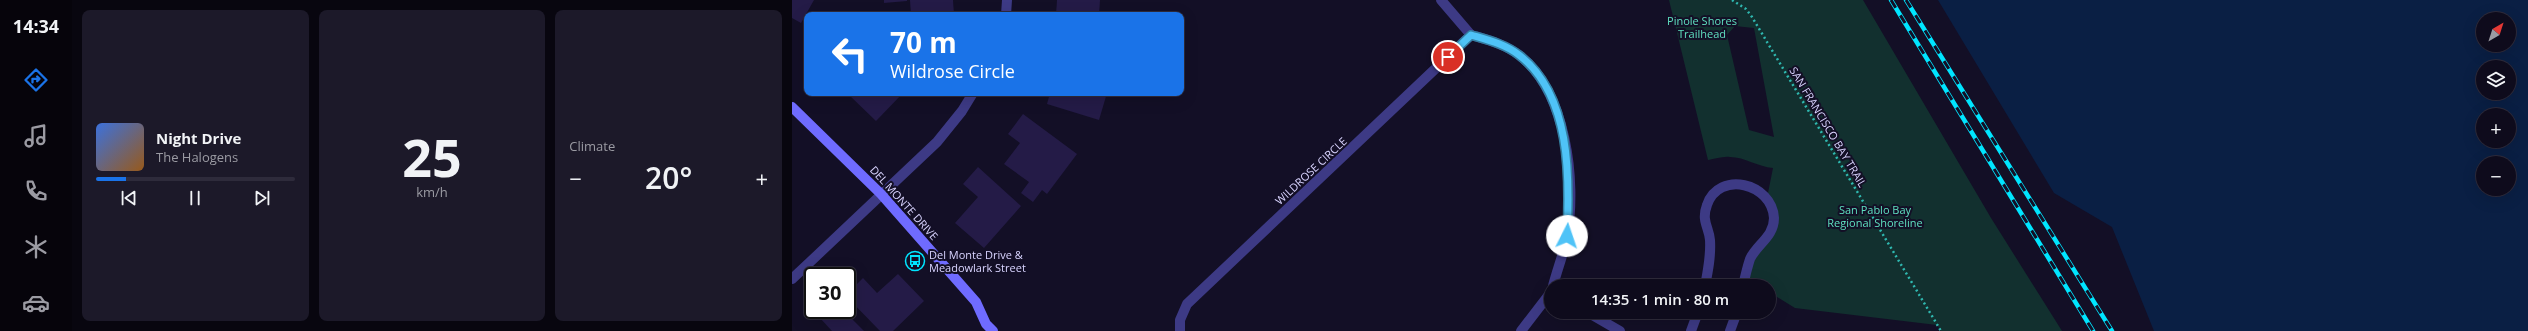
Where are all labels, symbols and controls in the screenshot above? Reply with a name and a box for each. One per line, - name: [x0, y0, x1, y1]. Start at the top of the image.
- north arrow: [2476, 12, 2516, 52]
- map controls: [2476, 12, 2516, 196]
- park label: Pinole Shores Trailhead: [1667, 13, 1737, 41]
- text: 14:34: [13, 14, 59, 38]
- text: 70 m: [890, 23, 957, 61]
- icon: left: [824, 28, 876, 80]
- pin: [1431, 40, 1465, 74]
- icon: arrive: [1437, 46, 1459, 68]
- text: Wildrose Circle: [890, 59, 1015, 83]
- button: layers: [2476, 60, 2516, 100]
- street label: SAN FRANCISCO BAY TRAIL: [1786, 64, 1870, 190]
- icon: directions: [22, 66, 50, 94]
- button: +: [2476, 108, 2516, 148]
- text: 25: [402, 121, 462, 192]
- icon: music: [22, 122, 50, 150]
- text: Night Drive: [156, 128, 241, 148]
- street label: WILDROSE CIRCLE: [1272, 133, 1350, 208]
- text: Climate: [569, 137, 615, 155]
- text: The Halogens: [156, 148, 238, 166]
- button: −: [2476, 156, 2516, 196]
- text: 20°: [645, 157, 692, 198]
- street label: DEL MONTE DRIVE: [867, 162, 942, 243]
- text: −: [569, 163, 582, 193]
- text: +: [755, 163, 768, 193]
- icon: phone: [22, 177, 50, 205]
- text: km/h: [416, 183, 448, 201]
- icon: previous: [118, 187, 140, 209]
- icon: pause: [184, 187, 206, 209]
- icon: next: [251, 187, 273, 209]
- park label: San Pablo Bay Regional Shoreline: [1827, 202, 1923, 230]
- position arrow: [1546, 215, 1588, 257]
- icon: climate: [22, 233, 50, 261]
- place label: Del Monte Drive & Meadowlark Street: [929, 247, 1026, 275]
- bus stop icon: Del Monte Drive & Meadowlark Street: [904, 250, 926, 272]
- speed limit sign: 30: [804, 267, 856, 319]
- icon: car: [22, 289, 50, 317]
- text: 14:35 · 1 min · 80 m: [1591, 289, 1729, 309]

